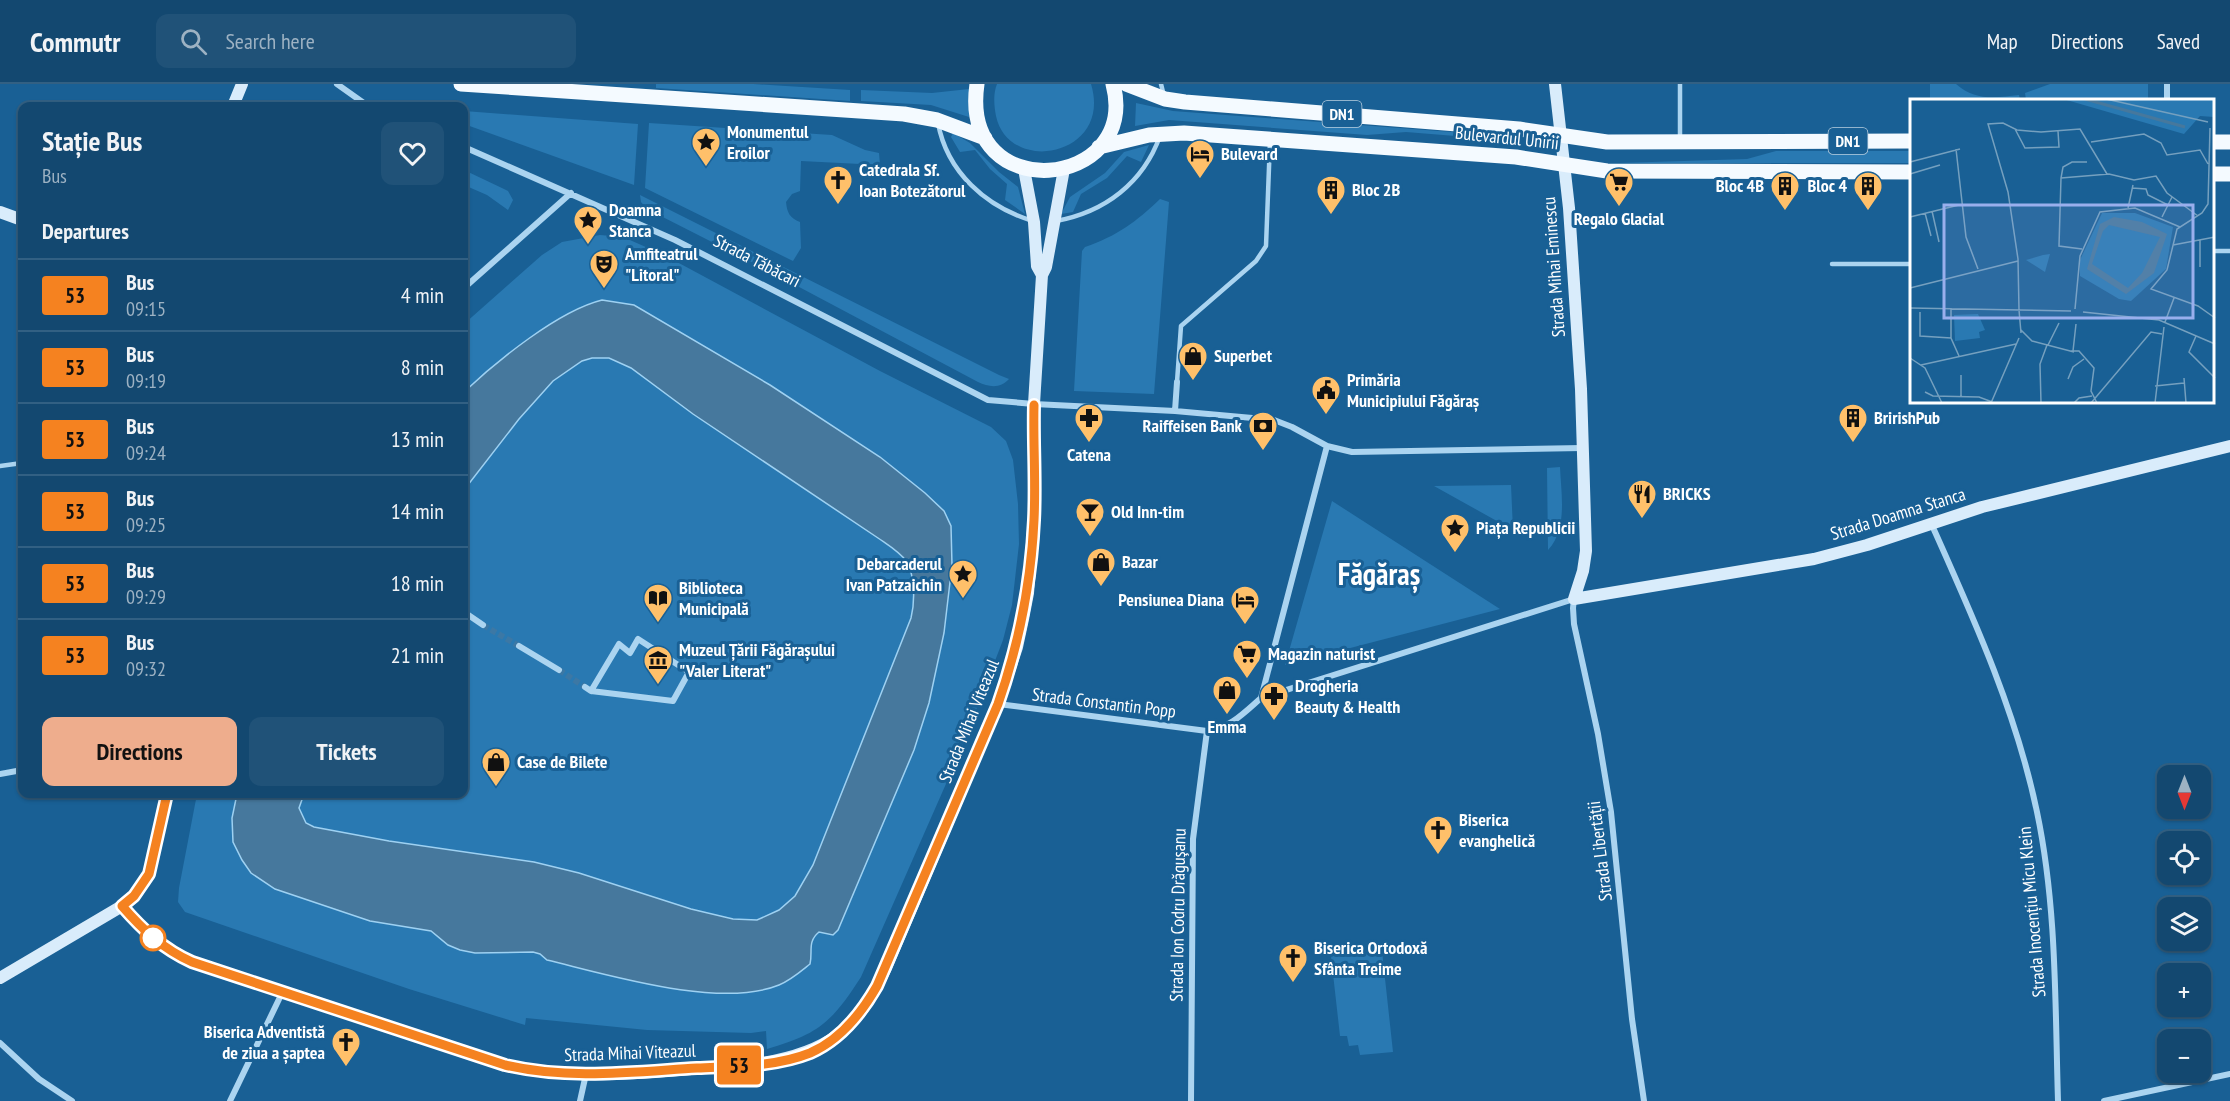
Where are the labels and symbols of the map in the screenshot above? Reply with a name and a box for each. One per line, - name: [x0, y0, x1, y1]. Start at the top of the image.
- inset map: [1910, 99, 2215, 404]
- road number: DN1: [1322, 101, 1362, 127]
- place label: Monumentul Eroilor: [727, 120, 809, 164]
- street label: Bulevardul Unirii: [1454, 121, 1560, 154]
- place icon: Monumentul Eroilor: [690, 126, 722, 168]
- road number: DN1: [1828, 128, 1868, 154]
- hotel icon: Bulevard: [1184, 138, 1216, 180]
- place label: Bulevard: [1221, 142, 1278, 165]
- place label: Catedrala Sf. Ioan Botezătorul: [859, 158, 966, 202]
- church icon: Catedrala Sf. Ioan Botezătorul: [822, 164, 854, 206]
- supermarket icon: Regalo Glacial: [1603, 166, 1635, 208]
- building icon: Bloc 4B: [1769, 170, 1801, 212]
- building icon: Bloc 4: [1852, 170, 1884, 212]
- building icon: Bloc 2B: [1315, 174, 1347, 216]
- place label: Bloc 4B: [1716, 174, 1764, 197]
- place label: Bloc 4: [1808, 174, 1847, 197]
- place label: Bloc 2B: [1352, 178, 1400, 201]
- street label: Strada Mihai Eminescu: [1537, 196, 1570, 338]
- place label: Doamna Stanca: [609, 198, 662, 242]
- place icon: Doamna Stanca: [572, 204, 604, 246]
- place label: Regalo Glacial: [1574, 207, 1665, 230]
- street label: Strada Tăbăcari: [710, 229, 805, 292]
- place label: Amfiteatrul "Litoral": [624, 242, 698, 286]
- theatre icon: Amfiteatrul "Litoral": [588, 248, 620, 290]
- shop icon: Superbet: [1177, 340, 1209, 382]
- place label: Superbet: [1214, 344, 1273, 367]
- place label: Primăria Municipiului Făgăraș: [1347, 368, 1479, 412]
- public building icon: Primăria Municipiului Făgăraș: [1310, 374, 1342, 416]
- pharmacy icon: Catena: [1073, 402, 1105, 444]
- building icon: BririshPub: [1837, 402, 1869, 444]
- place label: BririshPub: [1874, 406, 1940, 429]
- bank icon: Raiffeisen Bank: [1247, 410, 1279, 452]
- place label: Raiffeisen Bank: [1143, 414, 1243, 437]
- place label: Catena: [1067, 443, 1111, 466]
- restaurant icon: BRICKS: [1626, 478, 1658, 520]
- place label: BRICKS: [1663, 482, 1711, 505]
- street label: Strada Doamna Stanca: [1828, 482, 1968, 545]
- bar icon: Old Inn-tim: [1074, 496, 1106, 538]
- place label: Old Inn-tim: [1111, 500, 1184, 523]
- place icon: Piața Republicii: [1439, 512, 1471, 554]
- place label: Piața Republicii: [1476, 516, 1575, 539]
- shop icon: Bazar: [1085, 546, 1117, 588]
- place label: Bazar: [1122, 550, 1159, 573]
- place label: Debarcaderul Ivan Patzaichin: [846, 552, 943, 596]
- district label: Făgăraș: [1338, 554, 1420, 594]
- place icon: Debarcaderul Ivan Patzaichin: [947, 558, 979, 600]
- place label: Biblioteca Municipală: [679, 576, 749, 620]
- library icon: Biblioteca Municipală: [642, 582, 674, 624]
- hotel icon: Pensiunea Diana: [1229, 584, 1261, 626]
- place label: Pensiunea Diana: [1118, 588, 1224, 611]
- place label: Muzeul Țării Făgărașului "Valer Literat": [679, 638, 835, 682]
- supermarket icon: Magazin naturist: [1231, 638, 1263, 680]
- place label: Magazin naturist: [1268, 642, 1376, 665]
- museum icon: Muzeul Țării Făgărașului "Valer Literat": [642, 644, 674, 686]
- street label: Strada Mihai Viteazul: [933, 655, 1004, 786]
- shop icon: Emma: [1211, 674, 1243, 716]
- place label: Drogheria Beauty & Health: [1295, 674, 1400, 718]
- pharmacy icon: Drogheria Beauty & Health: [1258, 680, 1290, 722]
- street label: Strada Constantin Popp: [1031, 682, 1177, 723]
- place label: Emma: [1207, 715, 1247, 738]
- shop icon: Case de Bilete: [480, 746, 512, 788]
- place label: Case de Bilete: [517, 750, 608, 773]
- north arrow: [2157, 765, 2211, 819]
- street label: Strada Libertății: [1582, 800, 1617, 902]
- place label: Biserica evanghelică: [1459, 808, 1535, 852]
- church icon: Biserica evanghelică: [1422, 814, 1454, 856]
- street label: Strada Inocențiu Micu Klein: [2013, 826, 2050, 998]
- street label: Strada Ion Codru Drăguşanu: [1164, 828, 1191, 1002]
- unlabelled marker: [140, 925, 166, 951]
- place label: Biserica Ortodoxă Sfânta Treime: [1314, 936, 1427, 980]
- church icon: Biserica Ortodoxă Sfânta Treime: [1277, 942, 1309, 984]
- place label: Biserica Adventistă de ziua a șaptea: [204, 1020, 325, 1064]
- church icon: Biserica Adventistă de ziua a șaptea: [330, 1026, 362, 1068]
- street label: Strada Mihai Viteazul: [564, 1039, 697, 1066]
- line badge: 53: [712, 1046, 766, 1084]

